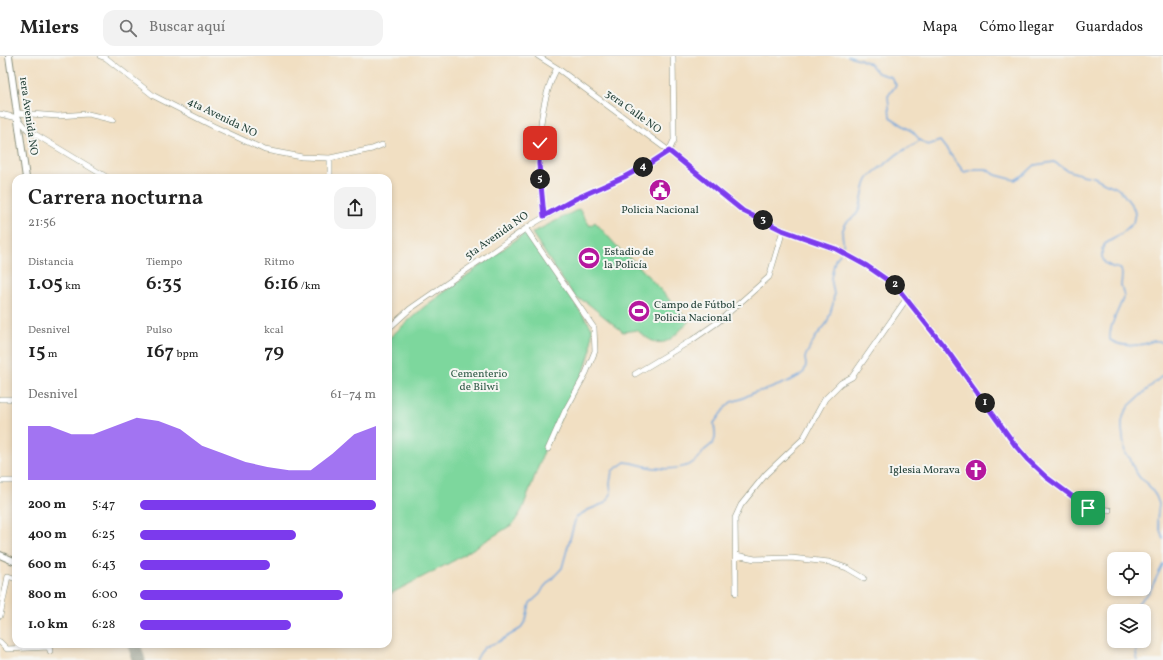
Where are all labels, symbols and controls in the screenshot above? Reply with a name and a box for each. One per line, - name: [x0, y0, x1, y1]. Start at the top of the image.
- search box: [103, 10, 383, 46]
- text: Milers: [20, 15, 79, 41]
- icon: search: [117, 17, 139, 39]
- text: Buscar aquí: [149, 17, 225, 38]
- text: Mapa: [923, 18, 958, 37]
- text: Cómo llegar: [980, 18, 1054, 37]
- text: Guardados: [1076, 18, 1143, 37]
- street label: 1era Avenida NO: [15, 75, 41, 157]
- street label: 3era Calle NO: [602, 87, 664, 137]
- street label: 4ta Avenida NO: [185, 95, 259, 141]
- pin: [523, 126, 557, 160]
- icon: check: [529, 132, 551, 154]
- pin: 4: [633, 157, 653, 177]
- text: 4: [640, 159, 646, 174]
- pin: 5: [530, 169, 550, 189]
- text: 5: [537, 171, 543, 186]
- public building icon: Policia Nacional: [647, 177, 673, 203]
- text: Carrera nocturna: [28, 183, 203, 214]
- button: share: [334, 187, 376, 229]
- place label: Policia Nacional: [621, 203, 699, 218]
- street label: 5ta Avenida NO: [462, 208, 532, 264]
- pin: 3: [753, 210, 773, 230]
- text: 3: [760, 212, 766, 227]
- text: 21:56: [28, 214, 56, 232]
- sports icon: Estadio de la Policía: [576, 245, 602, 271]
- place label: Estadio de la Policía: [604, 245, 654, 273]
- text: Distancia: [28, 255, 74, 270]
- text: Tiempo: [146, 255, 182, 270]
- text: Ritmo: [264, 255, 294, 270]
- text: 1.05: [28, 270, 63, 298]
- text: 6:35: [146, 270, 182, 298]
- text: 6:16: [264, 270, 299, 298]
- pin: 2: [885, 275, 905, 295]
- text: 2: [892, 277, 898, 292]
- text: km: [63, 279, 81, 294]
- text: /km: [299, 279, 320, 294]
- sports icon: Campo de Fútbol - Policia Nacional: [626, 298, 652, 324]
- place label: Campo de Fútbol - Policia Nacional: [654, 298, 742, 326]
- text: Desnivel: [28, 323, 70, 338]
- text: Pulso: [146, 323, 172, 338]
- text: kcal: [264, 323, 284, 338]
- text: 15: [28, 338, 46, 366]
- text: 167: [146, 338, 174, 366]
- text: 79: [264, 338, 284, 366]
- text: m: [46, 347, 57, 362]
- text: bpm: [174, 347, 198, 362]
- park label: Cementerio de Bilwi: [451, 367, 507, 395]
- text: Desnivel: [28, 386, 78, 404]
- text: 61–74 m: [331, 386, 376, 404]
- pin: 1: [975, 393, 995, 413]
- text: 1: [983, 395, 987, 410]
- church icon: Iglesia Morava: [963, 457, 989, 483]
- place label: Iglesia Morava: [889, 463, 961, 478]
- pin: [1071, 491, 1105, 525]
- text: 200 m: [28, 496, 66, 514]
- text: 5:47: [92, 496, 115, 514]
- icon: arrive: [1077, 497, 1099, 519]
- text: 400 m: [28, 526, 67, 544]
- text: 6:25: [92, 526, 115, 544]
- map controls: [1107, 552, 1151, 648]
- button: locate: [1107, 552, 1151, 596]
- text: 600 m: [28, 556, 66, 574]
- text: 6:43: [92, 556, 116, 574]
- text: 800 m: [28, 586, 66, 604]
- text: 6:00: [92, 586, 118, 604]
- button: layers: [1107, 604, 1151, 648]
- text: 1.0 km: [28, 616, 68, 634]
- text: 6:28: [92, 616, 115, 634]

